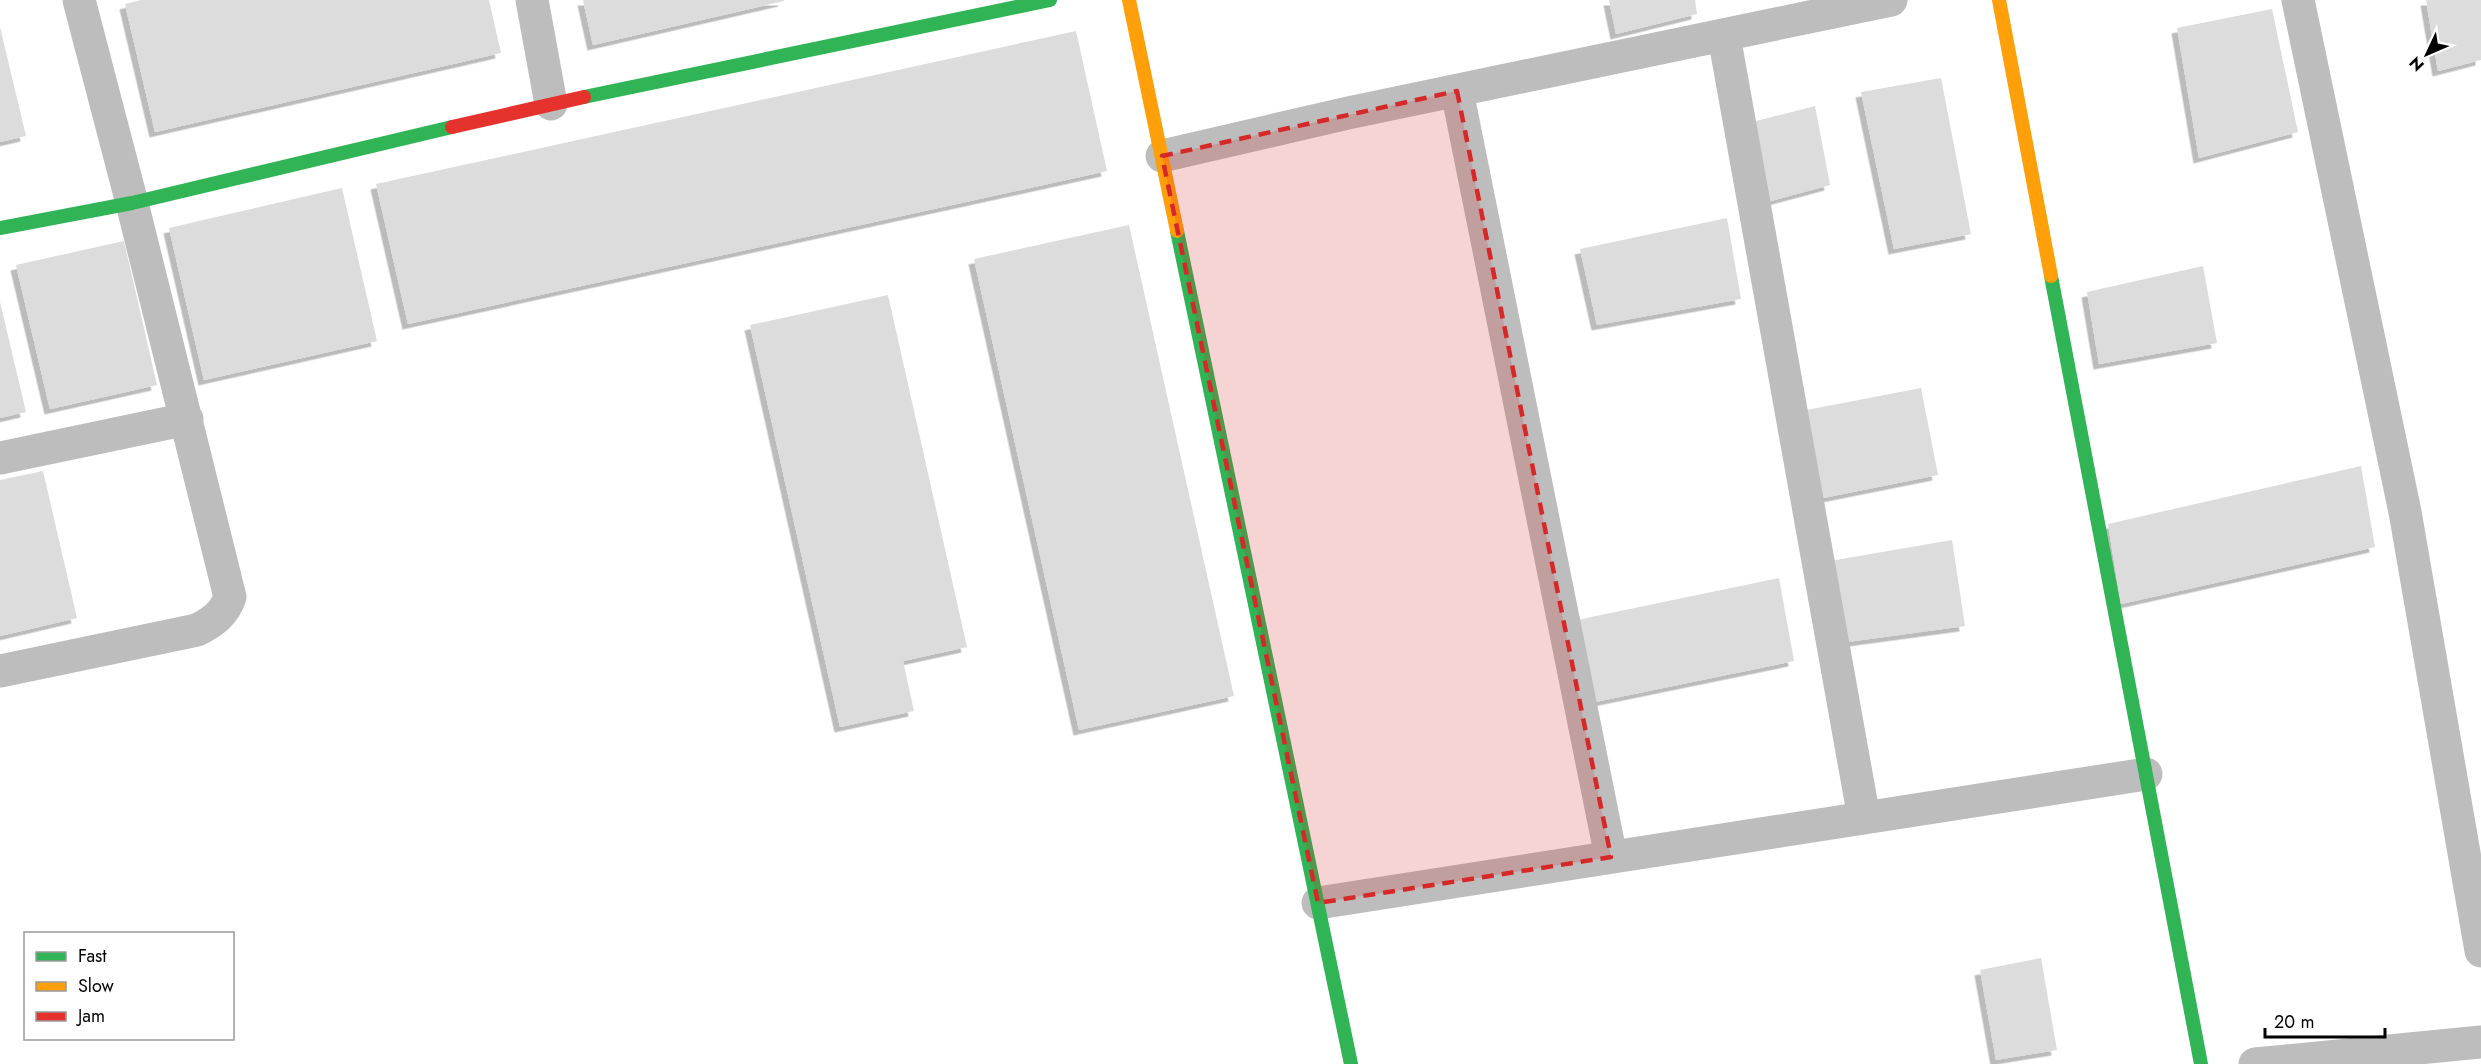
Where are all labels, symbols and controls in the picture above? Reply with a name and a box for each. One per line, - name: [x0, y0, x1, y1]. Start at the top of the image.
- north arrow: [2397, 24, 2457, 84]
- text: N: [2404, 52, 2429, 77]
- legend: [24, 932, 234, 1040]
- text: Fast: [78, 943, 107, 969]
- text: Slow: [78, 973, 115, 999]
- scale bar: [2265, 1001, 2385, 1039]
- text: Jam: [76, 1003, 105, 1029]
- text: 20 m: [2274, 1009, 2314, 1035]

